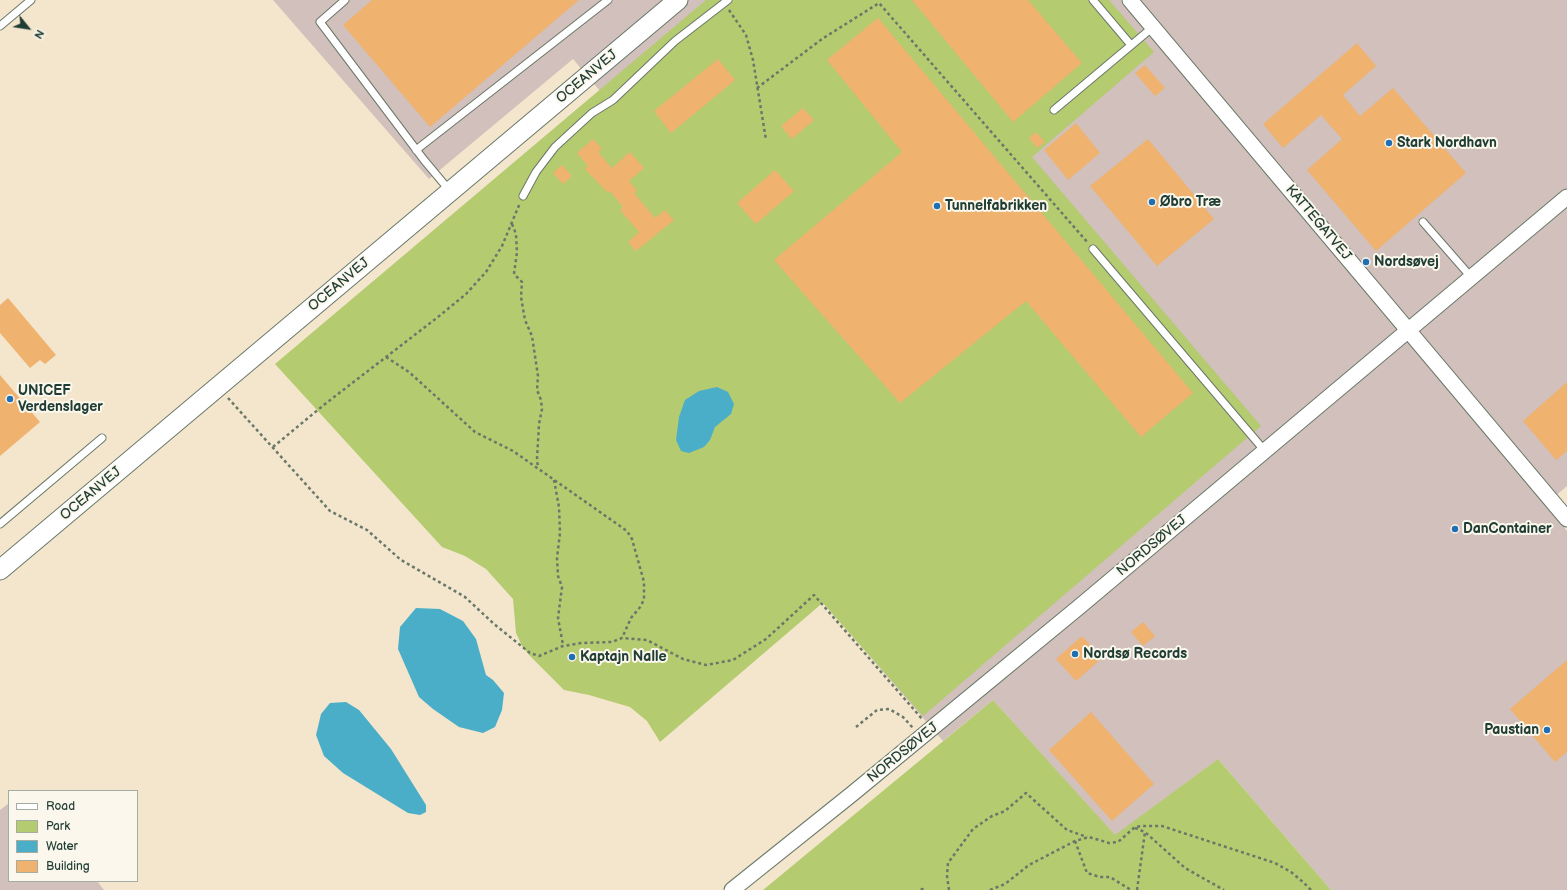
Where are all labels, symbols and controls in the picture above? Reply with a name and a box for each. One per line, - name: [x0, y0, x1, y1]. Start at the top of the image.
- north arrow: [8, 8, 48, 48]
- text: N: [31, 27, 47, 41]
- street label: OCEANVEJ: [553, 47, 621, 107]
- place label: Stark Nordhavn: [1397, 135, 1497, 151]
- marker: Stark Nordhavn: [1384, 138, 1394, 148]
- street label: KATTEGATVEJ: [1282, 182, 1354, 264]
- place label: Øbro Træ: [1160, 194, 1221, 210]
- marker: Øbro Træ: [1147, 197, 1157, 207]
- place label: Tunnelfabrikken: [945, 198, 1047, 214]
- marker: Tunnelfabrikken: [932, 201, 942, 211]
- place label: Nordsøvej: [1374, 254, 1439, 270]
- street label: OCEANVEJ: [305, 255, 373, 315]
- marker: Nordsøvej: [1361, 257, 1371, 267]
- place label: UNICEF Verdenslager: [18, 383, 103, 416]
- marker: UNICEF Verdenslager: [5, 394, 15, 404]
- street label: OCEANVEJ: [57, 464, 125, 524]
- street label: NORDSØVEJ: [1114, 512, 1190, 580]
- place label: DanContainer: [1463, 521, 1552, 537]
- marker: DanContainer: [1450, 524, 1460, 534]
- place label: Nordsø Records: [1083, 646, 1187, 662]
- place label: Kaptajn Nalle: [580, 649, 666, 665]
- marker: Nordsø Records: [1070, 649, 1080, 659]
- marker: Kaptajn Nalle: [567, 652, 577, 662]
- street label: NORDSØVEJ: [864, 719, 942, 787]
- place label: Paustian: [1484, 722, 1539, 738]
- marker: Paustian: [1542, 725, 1552, 735]
- legend: [8, 790, 138, 882]
- text: Road: [46, 799, 75, 814]
- text: Park: [46, 819, 70, 834]
- text: Water: [46, 839, 78, 854]
- text: Building: [46, 859, 90, 874]

